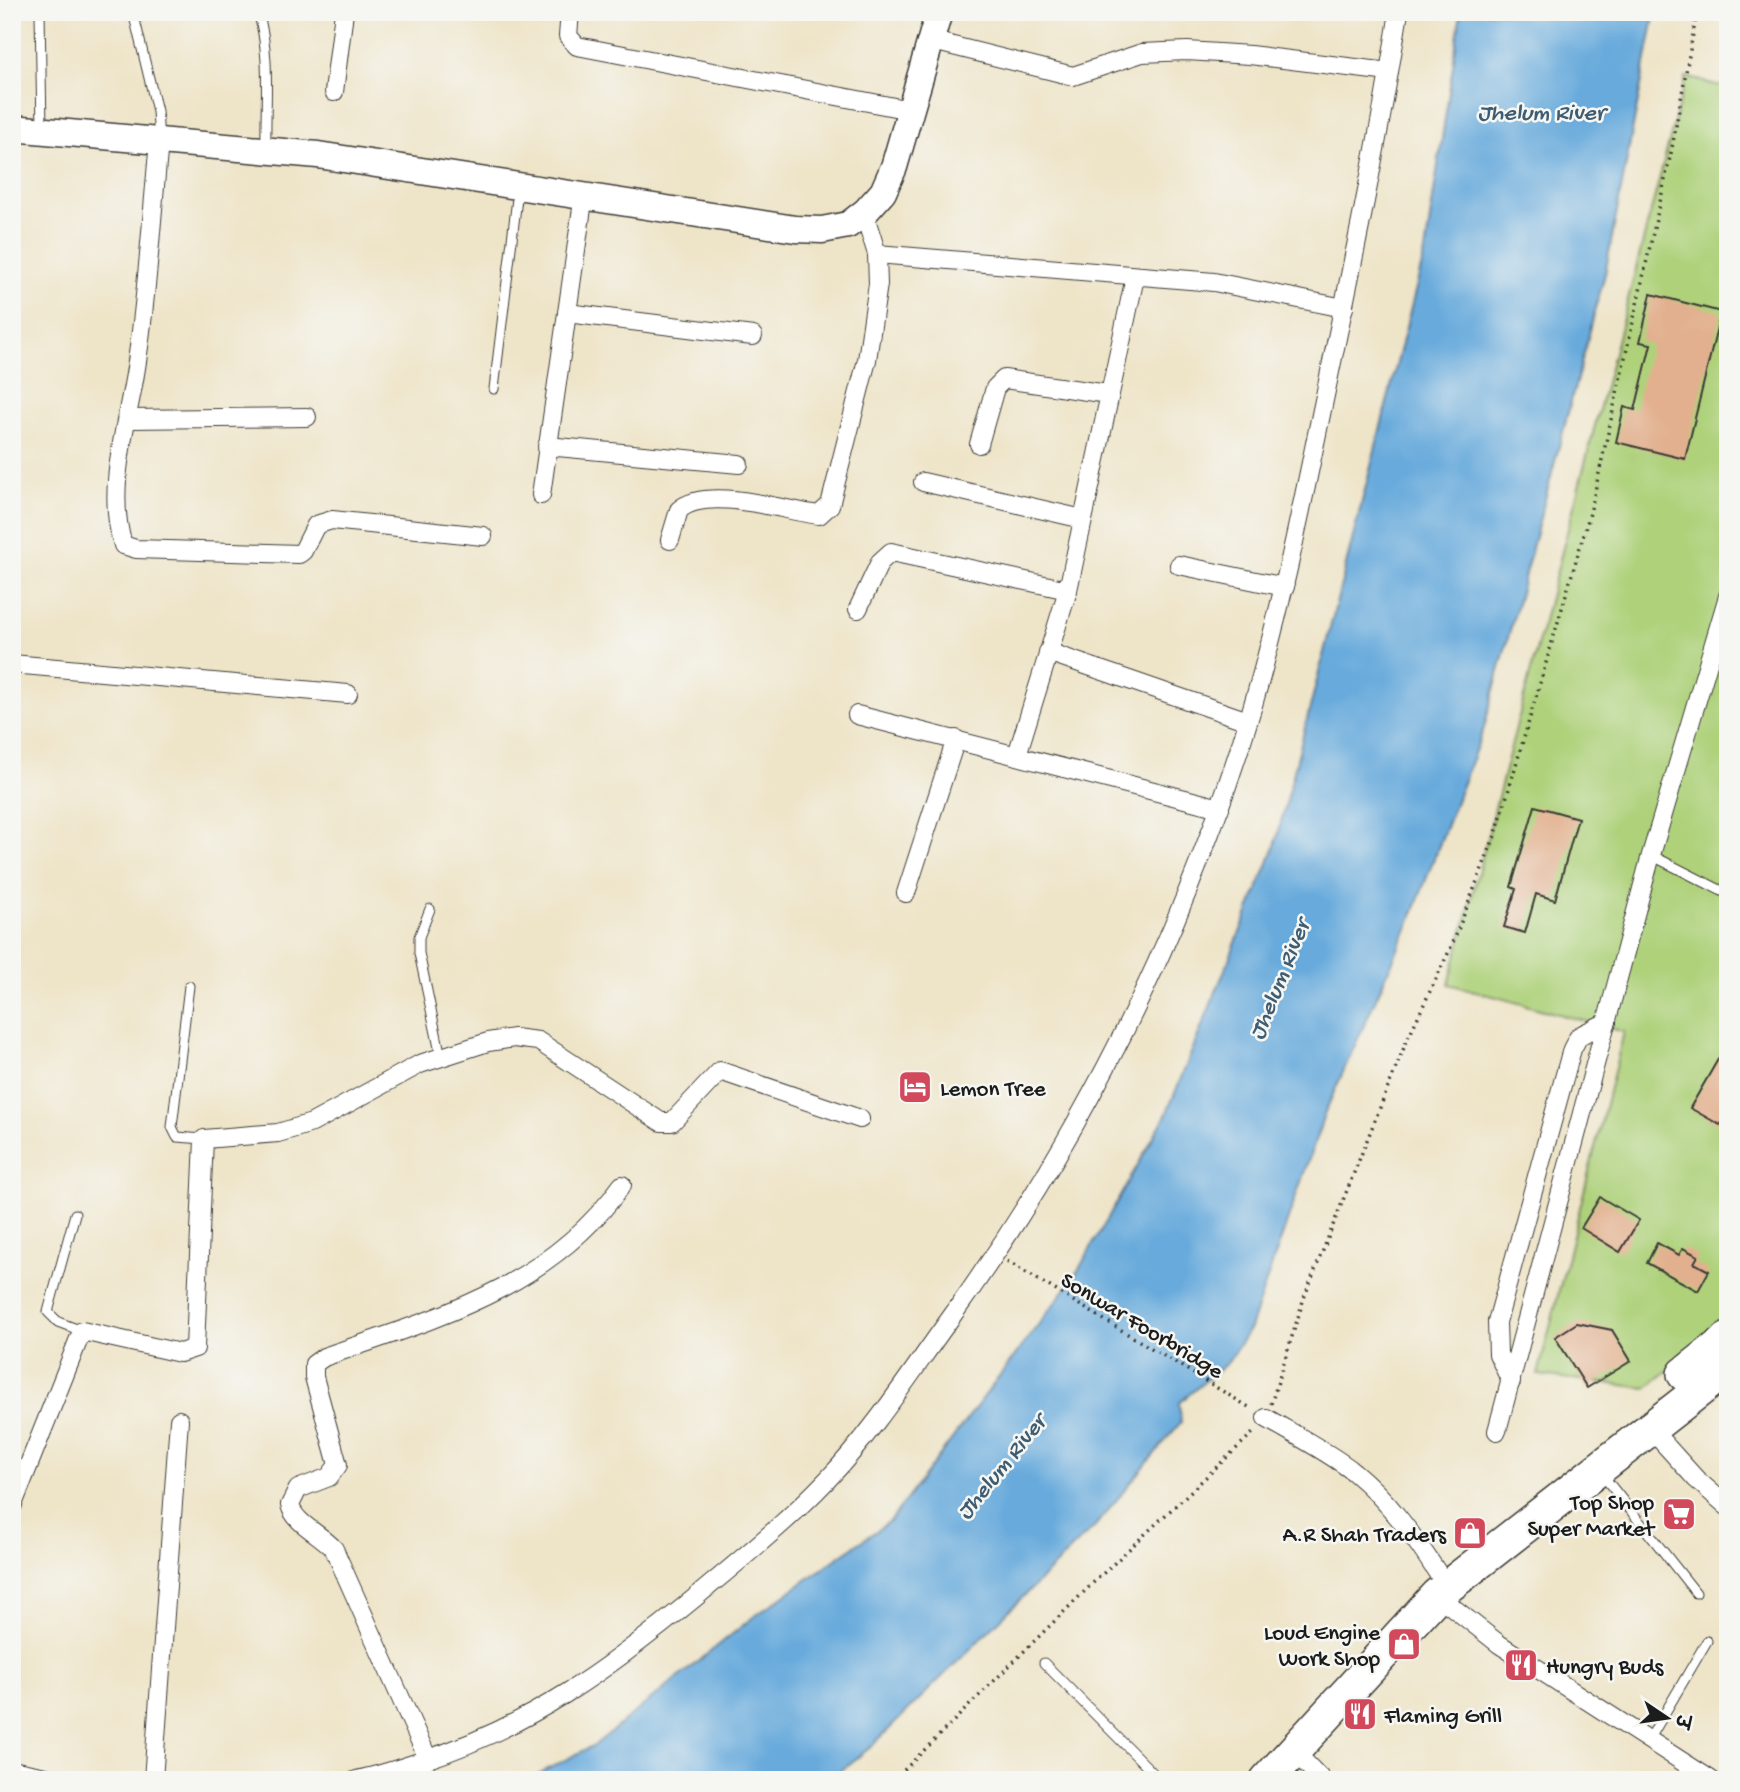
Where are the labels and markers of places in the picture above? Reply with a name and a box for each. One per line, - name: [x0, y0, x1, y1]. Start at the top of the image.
- hotel icon: Lemon Tree: [896, 1068, 934, 1106]
- place label: Lemon Tree: [940, 1077, 1047, 1104]
- place label: Top Shop Super Market: [1527, 1491, 1656, 1544]
- supermarket icon: Top Shop Super Market: [1660, 1495, 1698, 1533]
- shop icon: A.R Shah Traders: [1451, 1514, 1489, 1552]
- place label: A.R Shah Traders: [1282, 1523, 1447, 1550]
- place label: Loud Engine Work Shop: [1264, 1621, 1381, 1674]
- shop icon: Loud Engine Work Shop: [1385, 1625, 1423, 1663]
- restaurant icon: Hungry Buds: [1502, 1646, 1540, 1684]
- place label: Hungry Buds: [1546, 1655, 1664, 1682]
- restaurant icon: Flaming Grill: [1341, 1695, 1379, 1733]
- place label: Flaming Grill: [1383, 1704, 1502, 1731]

